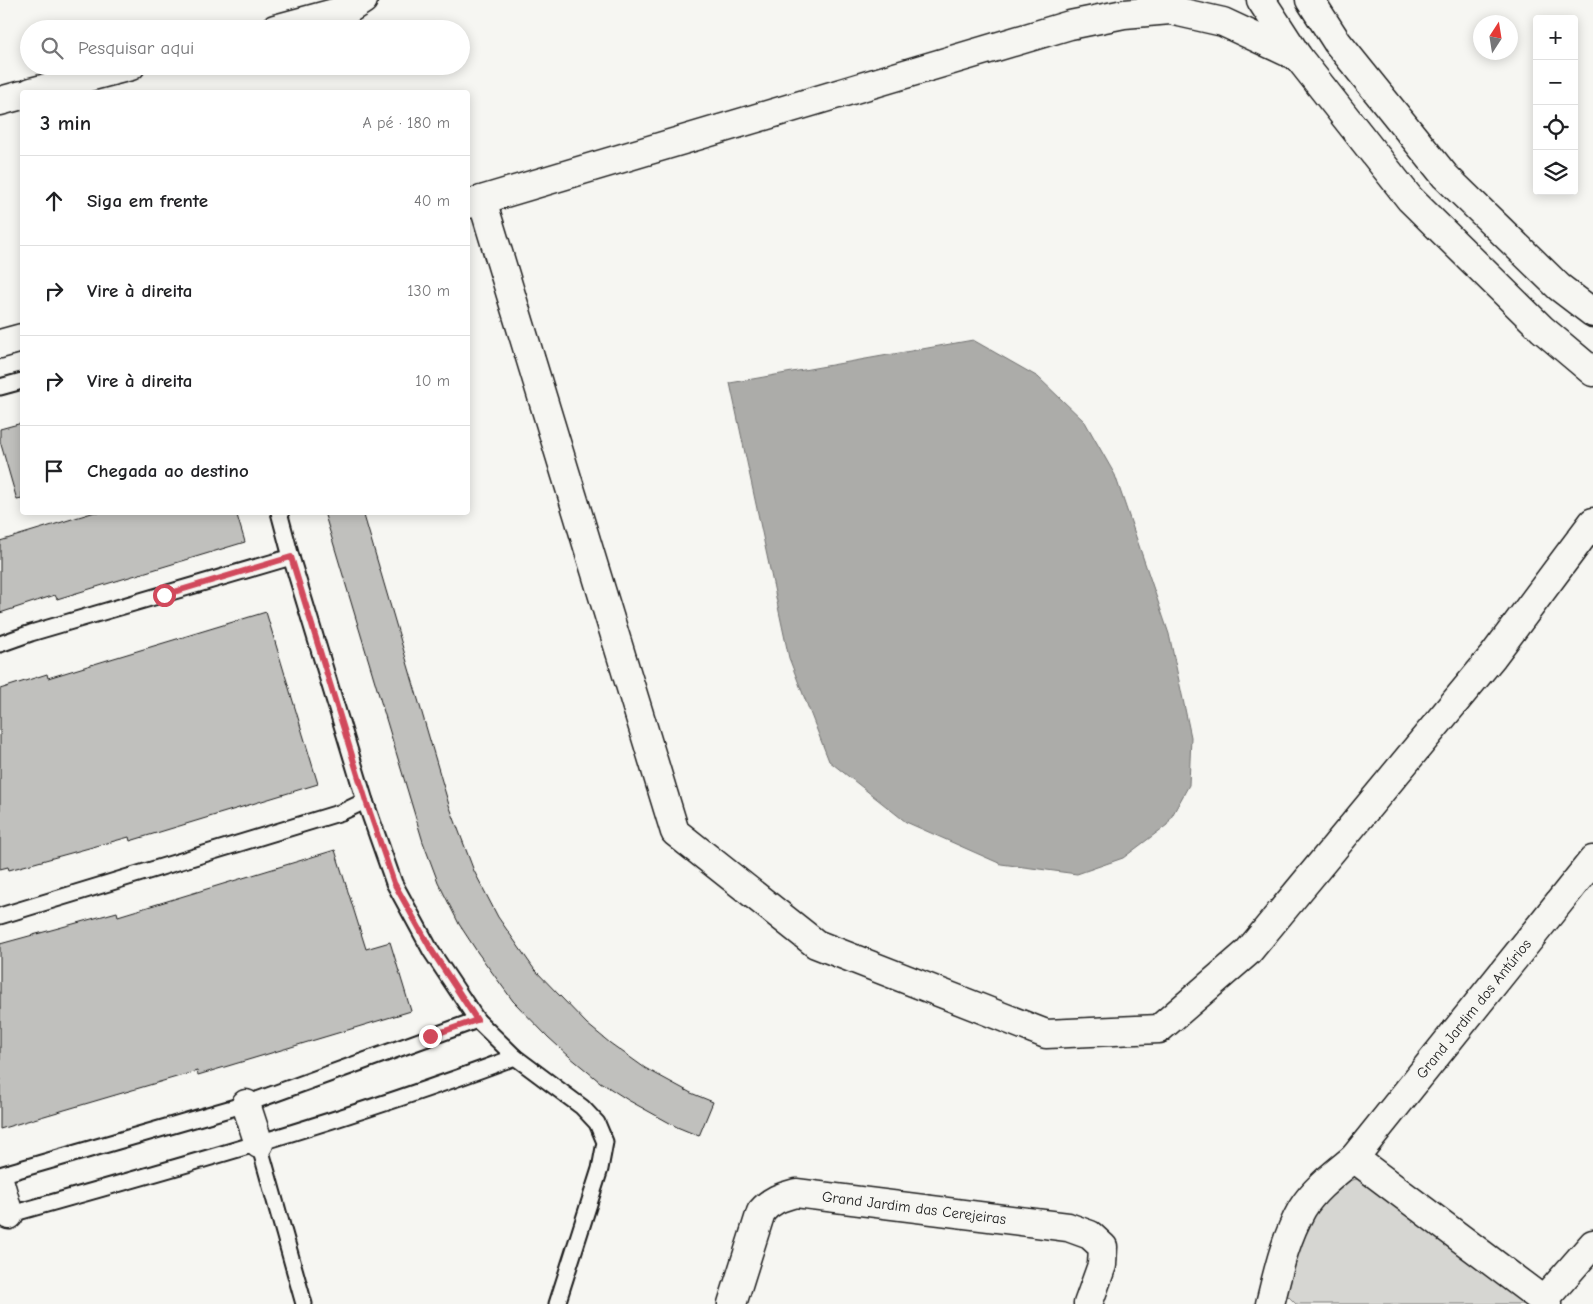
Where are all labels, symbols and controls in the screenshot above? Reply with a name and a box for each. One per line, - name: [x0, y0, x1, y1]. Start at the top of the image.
- north arrow: [1473, 15, 1518, 60]
- map controls: [1533, 15, 1578, 195]
- button: +: [1533, 15, 1578, 60]
- search box: [20, 20, 470, 75]
- icon: search: [38, 34, 66, 62]
- text: Pesquisar aqui: [78, 37, 194, 59]
- button: −: [1533, 60, 1578, 105]
- button: locate: [1533, 105, 1578, 150]
- text: 3 min: [40, 111, 91, 135]
- text: A pé · 180 m: [362, 114, 450, 132]
- button: layers: [1533, 150, 1578, 195]
- icon: ahead: [40, 187, 68, 215]
- text: Siga em frente: [87, 190, 208, 212]
- text: 40 m: [414, 192, 450, 210]
- icon: right: [40, 277, 68, 305]
- text: Vire à direita: [87, 280, 192, 302]
- text: 130 m: [407, 282, 450, 300]
- icon: right: [40, 367, 68, 395]
- text: Vire à direita: [87, 370, 192, 392]
- text: 10 m: [415, 372, 450, 390]
- icon: arrive: [40, 457, 68, 485]
- text: Chegada ao destino: [87, 460, 249, 482]
- route start: [153, 584, 176, 607]
- street label: Grand Jardim dos Antúrios: [1412, 935, 1535, 1082]
- route end: [419, 1025, 442, 1048]
- street label: Grand Jardim das Cerejeiras: [821, 1187, 1007, 1228]

